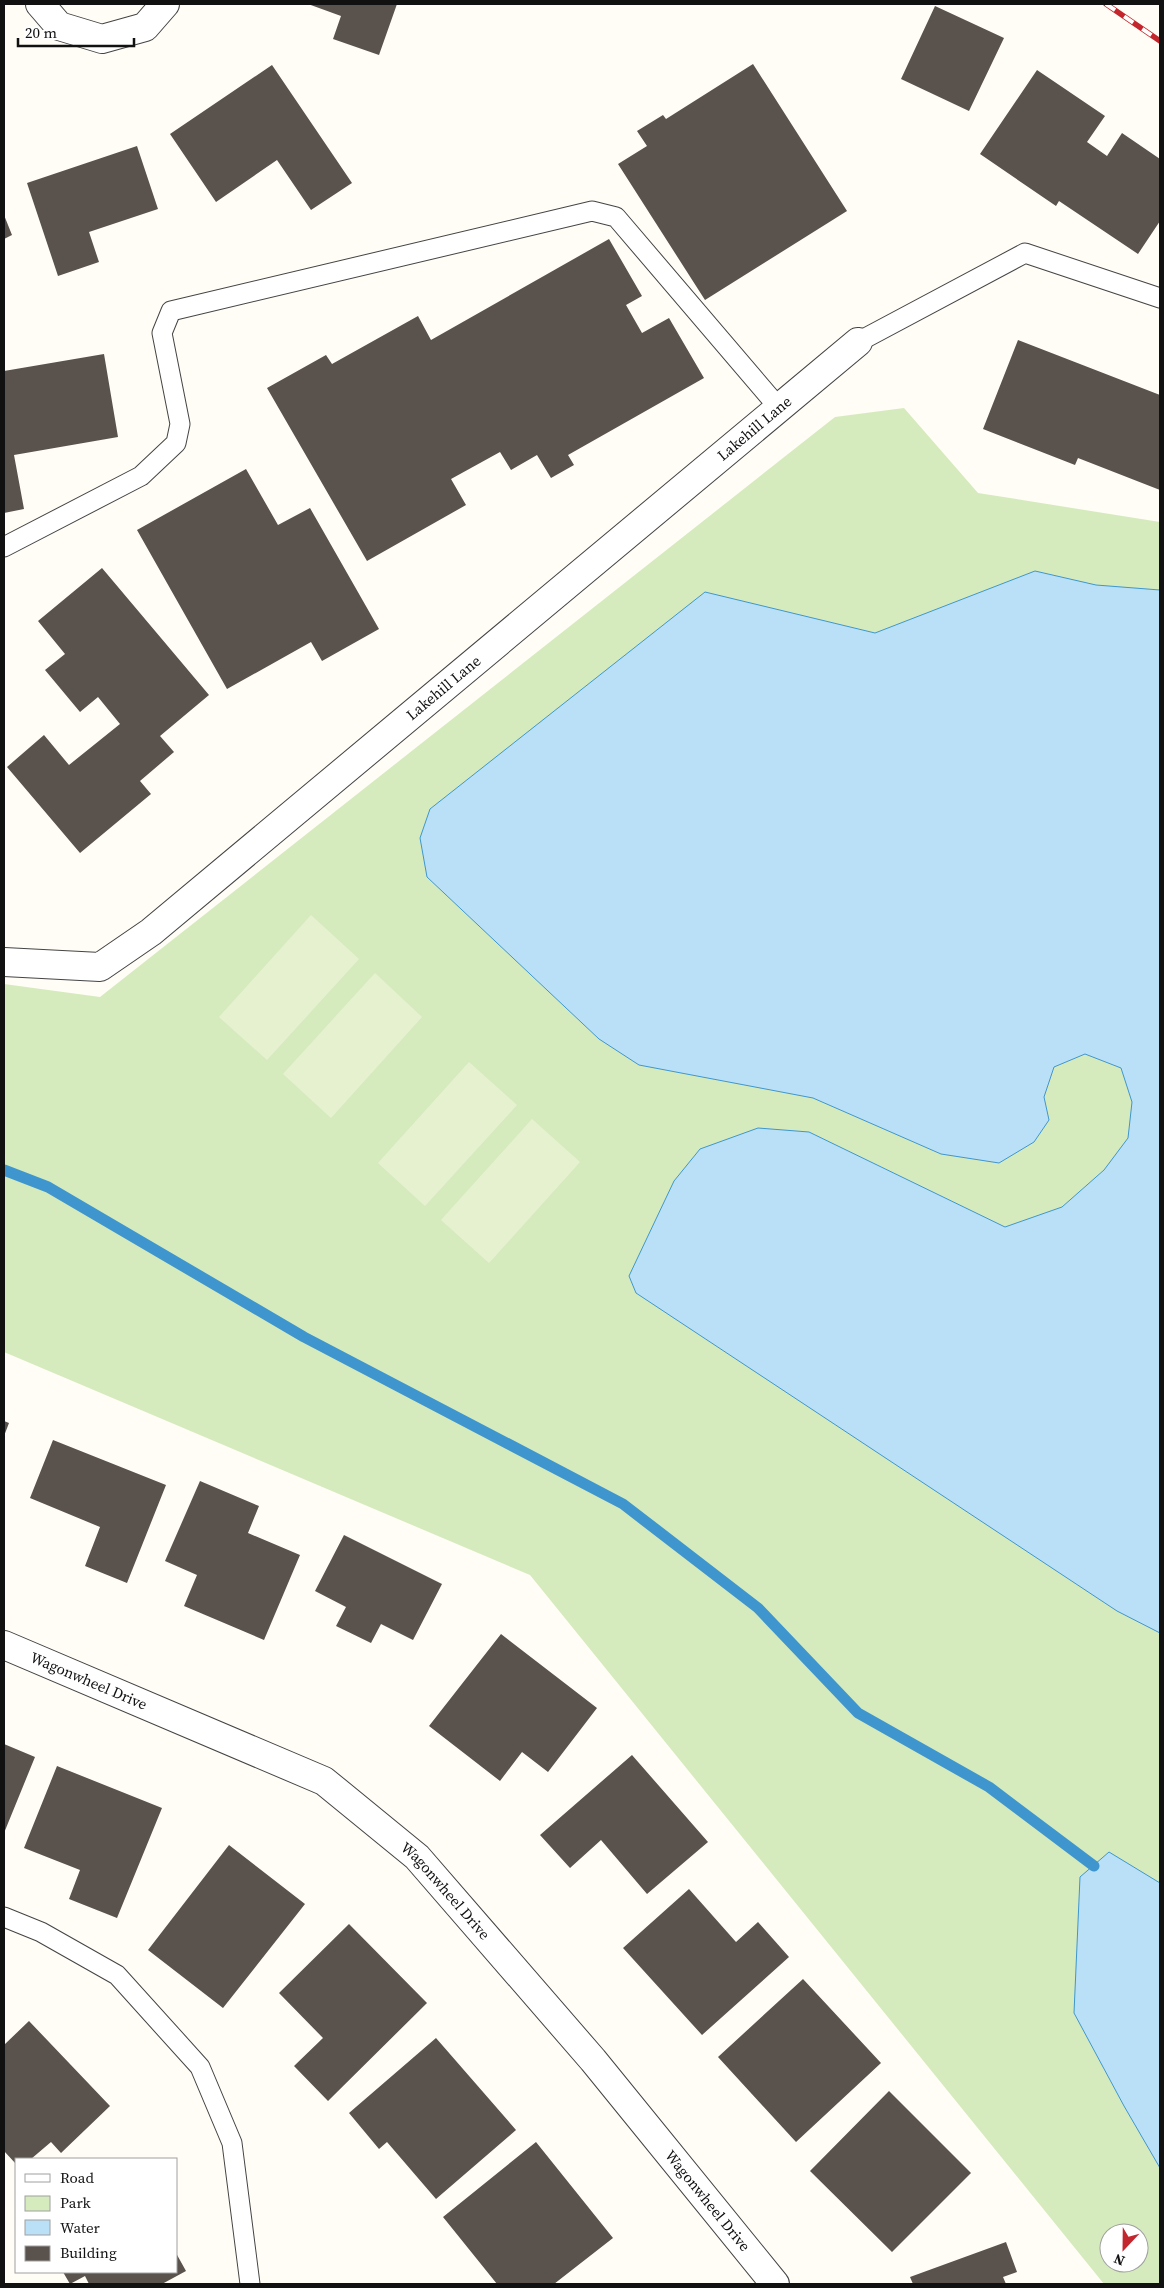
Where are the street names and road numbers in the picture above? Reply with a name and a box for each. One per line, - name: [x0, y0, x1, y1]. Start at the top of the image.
- street label: Lakehill Lane: [712, 390, 796, 465]
- street label: Lakehill Lane: [401, 650, 485, 725]
- street label: Wagonwheel Drive: [27, 1646, 151, 1715]
- street label: Wagonwheel Drive: [397, 1837, 495, 1944]
- street label: Wagonwheel Drive: [660, 2145, 756, 2256]

